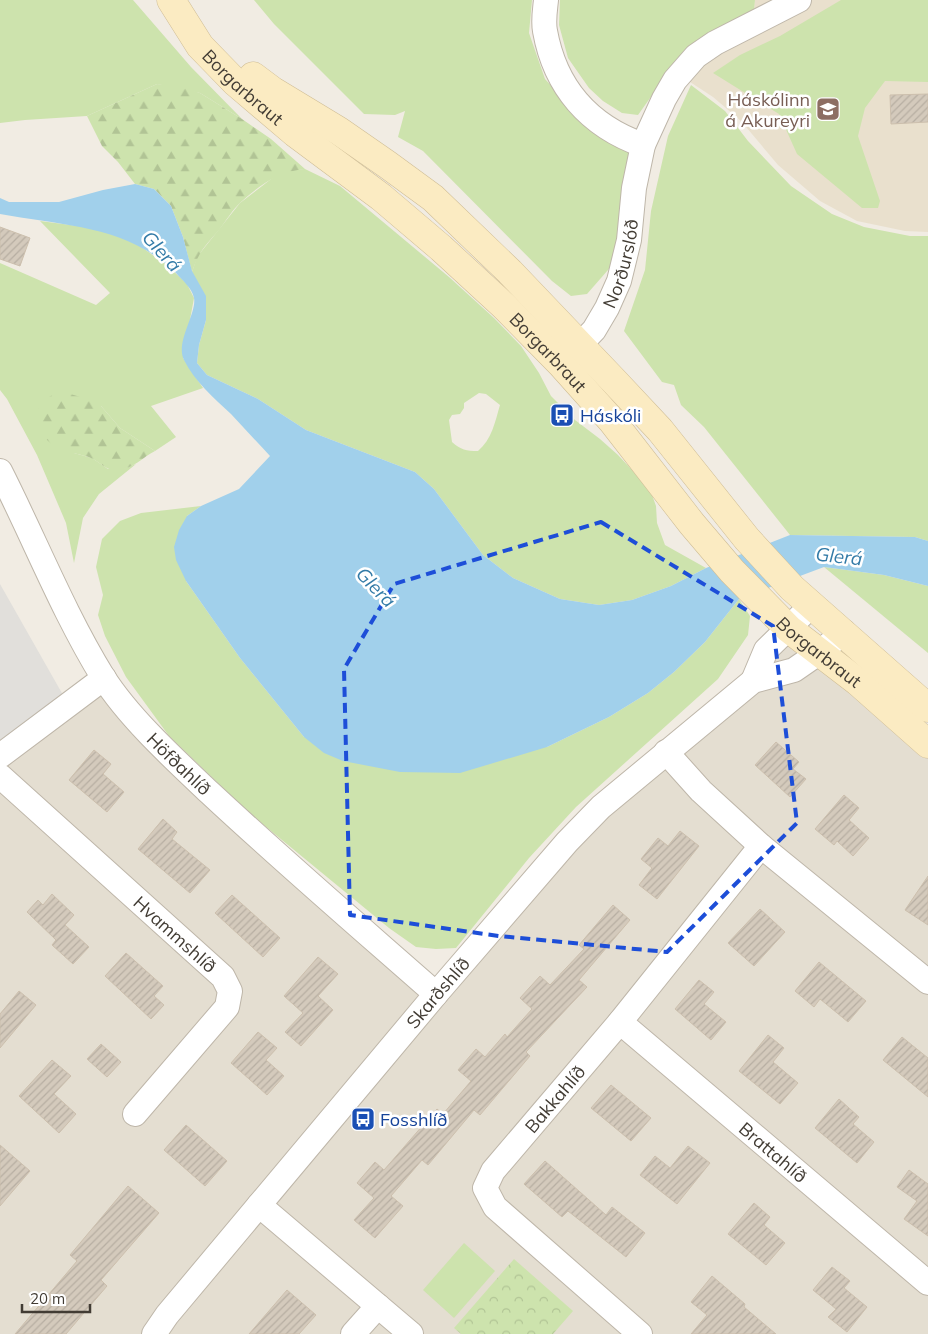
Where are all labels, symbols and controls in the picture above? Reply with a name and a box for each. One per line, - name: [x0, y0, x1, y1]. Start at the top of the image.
- street label: Borgarbraut: [198, 44, 288, 130]
- place label: Háskólinn á Akureyri: [725, 88, 810, 132]
- school or university icon: Háskólinn á Akureyri: [815, 96, 841, 122]
- street label: Norðurslóð: [597, 218, 642, 311]
- water label: Glerá: [137, 225, 187, 277]
- street label: Borgarbraut: [505, 307, 592, 397]
- bus stop icon: Háskóli: [549, 402, 575, 428]
- place label: Háskóli: [580, 404, 641, 427]
- water label: Glerá: [814, 542, 864, 570]
- water label: Glerá: [351, 562, 401, 612]
- street label: Borgarbraut: [772, 612, 866, 692]
- street label: Höfðahlíð: [142, 727, 216, 800]
- street label: Hvammshlíð: [129, 891, 222, 977]
- street label: Skarðshlíð: [401, 952, 474, 1033]
- street label: Bakkahlíð: [519, 1060, 590, 1137]
- bus stop icon: Fosshlíð: [350, 1106, 376, 1132]
- place label: Fosshlíð: [380, 1108, 447, 1131]
- street label: Brattahlíð: [735, 1117, 812, 1187]
- scale bar: [22, 1282, 90, 1314]
- text: 20 m: [30, 1289, 65, 1308]

